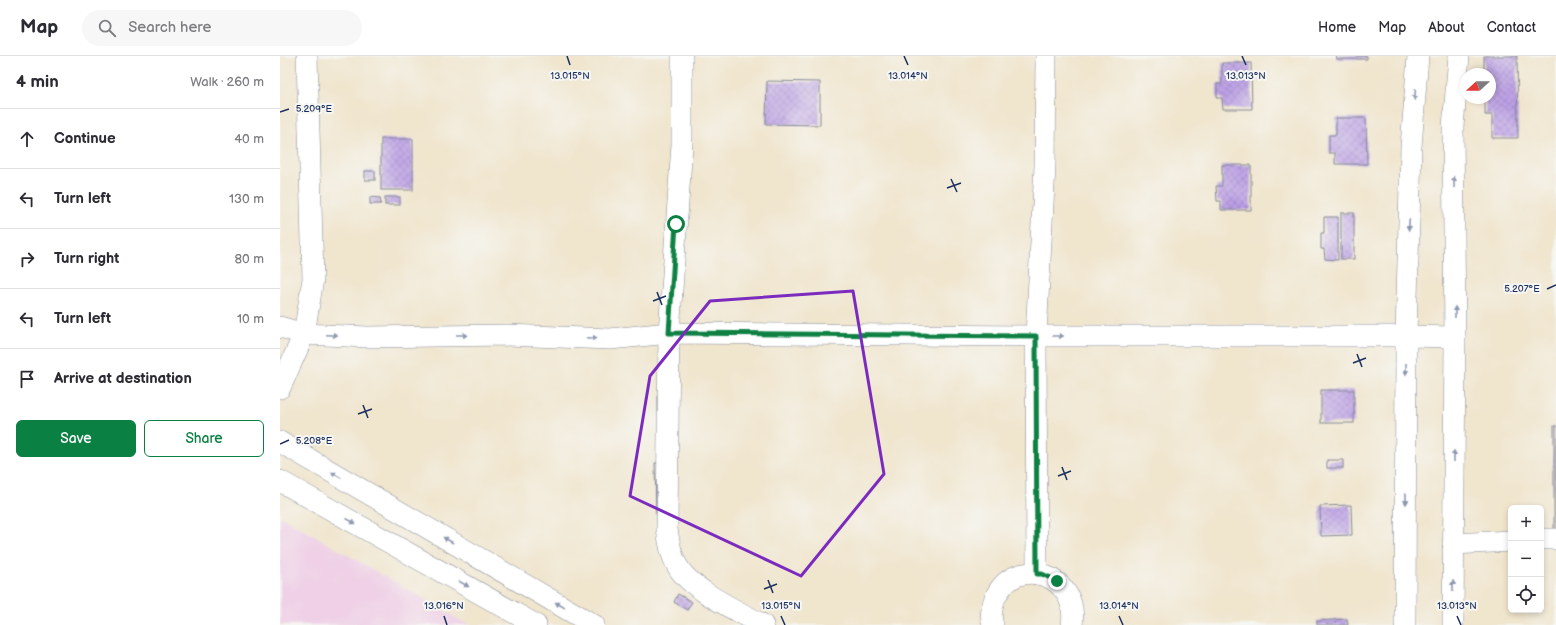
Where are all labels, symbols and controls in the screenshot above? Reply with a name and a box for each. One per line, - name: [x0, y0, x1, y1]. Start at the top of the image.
- search box: [82, 10, 362, 46]
- text: Map: [20, 16, 58, 39]
- icon: search: [96, 17, 118, 39]
- text: Search here: [128, 18, 211, 37]
- text: Home: [1318, 19, 1356, 36]
- text: Map: [1378, 19, 1406, 36]
- text: About: [1428, 19, 1465, 36]
- text: Contact: [1487, 19, 1536, 36]
- north arrow: [1460, 68, 1496, 104]
- text: 13.015°N: [550, 70, 590, 82]
- text: 13.014°N: [888, 70, 928, 82]
- text: 13.013°N: [1226, 70, 1266, 82]
- text: 4 min: [16, 72, 59, 92]
- text: Walk · 260 m: [190, 74, 264, 90]
- one-way arrow: [1412, 89, 1418, 101]
- text: 5.209°E: [296, 103, 333, 115]
- icon: ahead: [16, 128, 38, 150]
- text: Continue: [54, 129, 116, 148]
- text: 40 m: [234, 131, 264, 147]
- one-way arrow: [1450, 176, 1457, 188]
- icon: left: [16, 188, 38, 210]
- text: Turn left: [54, 189, 111, 208]
- text: 130 m: [229, 191, 264, 207]
- route start: [667, 215, 685, 233]
- one-way arrow: [1406, 219, 1412, 232]
- icon: right: [16, 248, 38, 270]
- text: Turn right: [54, 249, 119, 268]
- text: 80 m: [235, 251, 264, 267]
- text: 5.207°E: [1504, 283, 1540, 295]
- one-way arrow: [1452, 305, 1458, 318]
- icon: left: [16, 308, 38, 330]
- text: Turn left: [54, 309, 111, 328]
- text: 10 m: [237, 311, 264, 327]
- one-way arrow: [326, 332, 339, 338]
- one-way arrow: [456, 332, 469, 338]
- one-way arrow: [1052, 333, 1065, 339]
- one-way arrow: [586, 335, 599, 341]
- one-way arrow: [1403, 363, 1409, 376]
- icon: arrive: [16, 368, 38, 390]
- text: Arrive at destination: [54, 369, 192, 388]
- button: Save: [16, 420, 136, 457]
- button: Share: [144, 420, 264, 457]
- text: 5.208°E: [296, 435, 333, 447]
- one-way arrow: [1451, 449, 1457, 462]
- one-way arrow: [330, 471, 341, 478]
- one-way arrow: [1403, 493, 1409, 506]
- map controls: [1508, 505, 1544, 613]
- button: +: [1508, 505, 1544, 541]
- one-way arrow: [345, 517, 356, 524]
- one-way arrow: [442, 537, 454, 544]
- button: −: [1508, 541, 1544, 577]
- route end: [1048, 572, 1066, 590]
- button: locate: [1508, 577, 1544, 613]
- one-way arrow: [1450, 579, 1456, 592]
- one-way arrow: [458, 581, 470, 588]
- text: 13.016°N: [424, 600, 464, 612]
- text: 13.015°N: [761, 600, 801, 612]
- text: 13.014°N: [1099, 600, 1139, 612]
- text: 13.013°N: [1437, 600, 1477, 612]
- one-way arrow: [554, 602, 566, 609]

